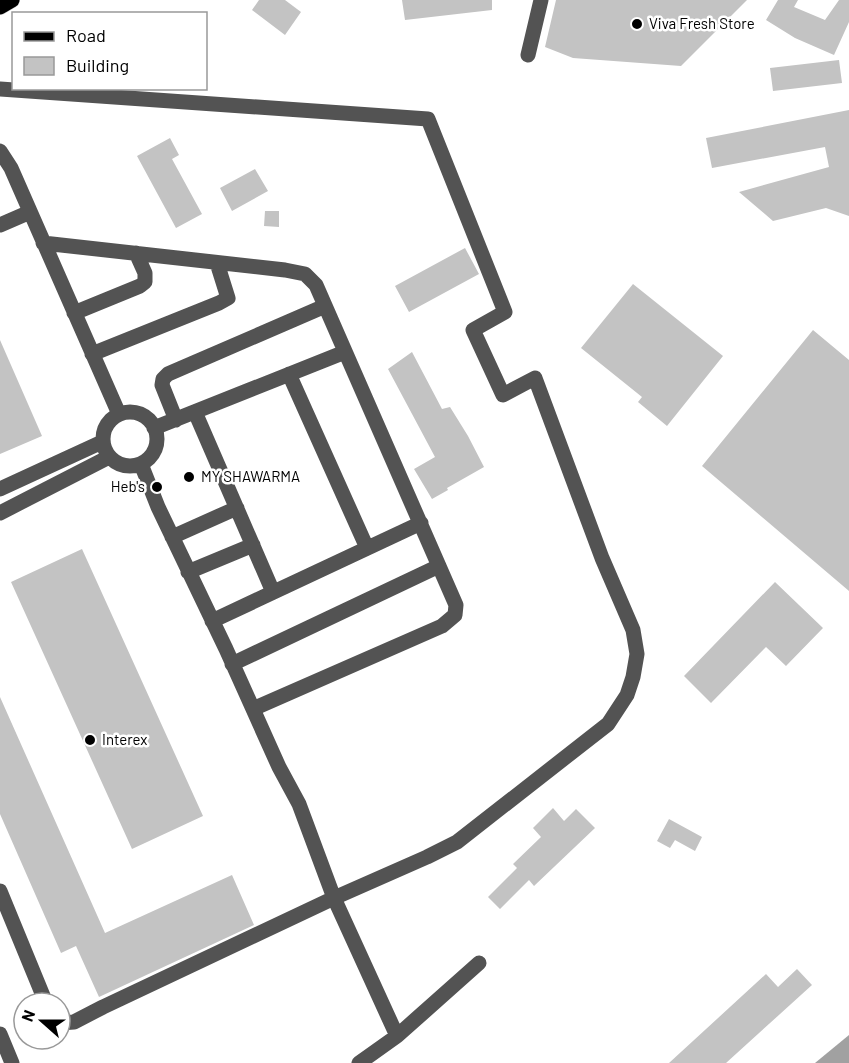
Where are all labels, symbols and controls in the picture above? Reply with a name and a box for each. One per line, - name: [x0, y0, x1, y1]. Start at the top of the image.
- legend: [12, 12, 207, 90]
- place label: Viva Fresh Store: [649, 14, 755, 32]
- marker: Viva Fresh Store: [630, 17, 644, 31]
- text: Road: [66, 24, 106, 46]
- text: Building: [66, 54, 129, 76]
- place label: MY SHAWARMA: [201, 467, 300, 485]
- marker: MY SHAWARMA: [182, 470, 196, 484]
- place label: Heb's: [111, 477, 145, 495]
- marker: Heb's: [150, 480, 164, 494]
- place label: Interex: [102, 730, 148, 748]
- marker: Interex: [83, 733, 97, 747]
- north arrow: [12, 991, 72, 1051]
- text: N: [17, 1007, 38, 1024]

